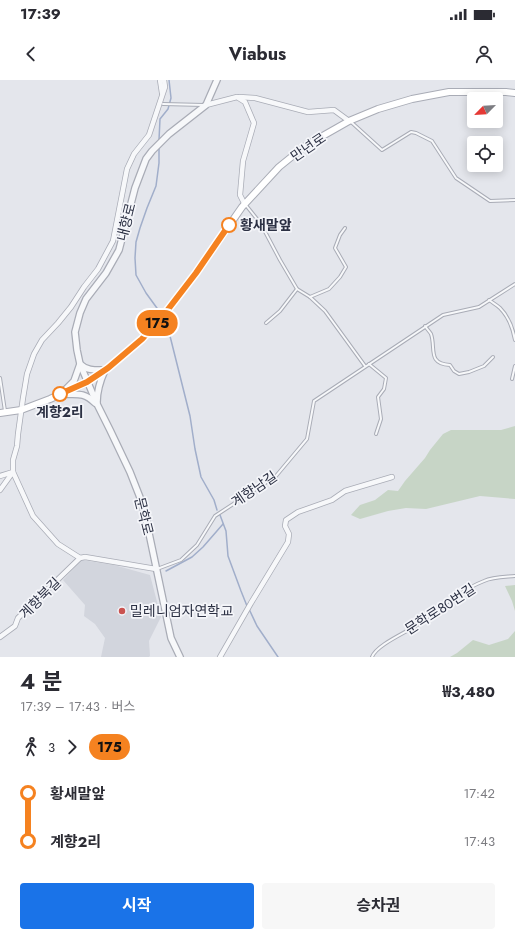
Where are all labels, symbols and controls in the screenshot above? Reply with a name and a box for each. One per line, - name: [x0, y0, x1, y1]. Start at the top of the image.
- text: 17:39: [20, 3, 61, 25]
- text: Viabus: [229, 41, 286, 67]
- icon: back: [20, 43, 42, 65]
- icon: person: [473, 43, 495, 65]
- north arrow: [467, 92, 503, 128]
- map controls: [467, 92, 503, 172]
- street label: 만년로: [286, 128, 330, 166]
- button: locate: [467, 136, 503, 172]
- street label: 내향로: [112, 201, 140, 243]
- place label: 황새말앞: [240, 215, 292, 235]
- marker: 황새말앞: [221, 217, 237, 233]
- line badge: 175: [134, 310, 180, 336]
- text: 175: [145, 313, 169, 333]
- marker: 계향2리: [52, 386, 68, 402]
- place label: 계향2리: [36, 402, 84, 422]
- street label: 계향남길: [227, 466, 281, 512]
- street label: 문학로: [130, 495, 158, 537]
- street label: 계향북길: [15, 573, 65, 623]
- street label: 문학로80번길: [401, 579, 479, 639]
- place label: 밀레니엄자연학교: [130, 601, 233, 621]
- marker: 밀레니엄자연학교: [117, 606, 127, 616]
- text: 4 분: [20, 665, 62, 697]
- text: ₩3,480: [442, 681, 495, 703]
- text: 17:39 – 17:43 · 버스: [20, 697, 135, 716]
- icon: walk: [20, 736, 42, 758]
- icon: forward: [61, 736, 83, 758]
- text: 175: [97, 737, 122, 757]
- text: 3: [48, 738, 55, 757]
- text: 황새말앞: [50, 783, 105, 805]
- text: 17:42: [463, 784, 495, 803]
- text: 계향2리: [50, 831, 101, 853]
- text: 17:43: [464, 832, 495, 851]
- button: 시작: [20, 883, 254, 929]
- button: 승차권: [262, 883, 495, 929]

